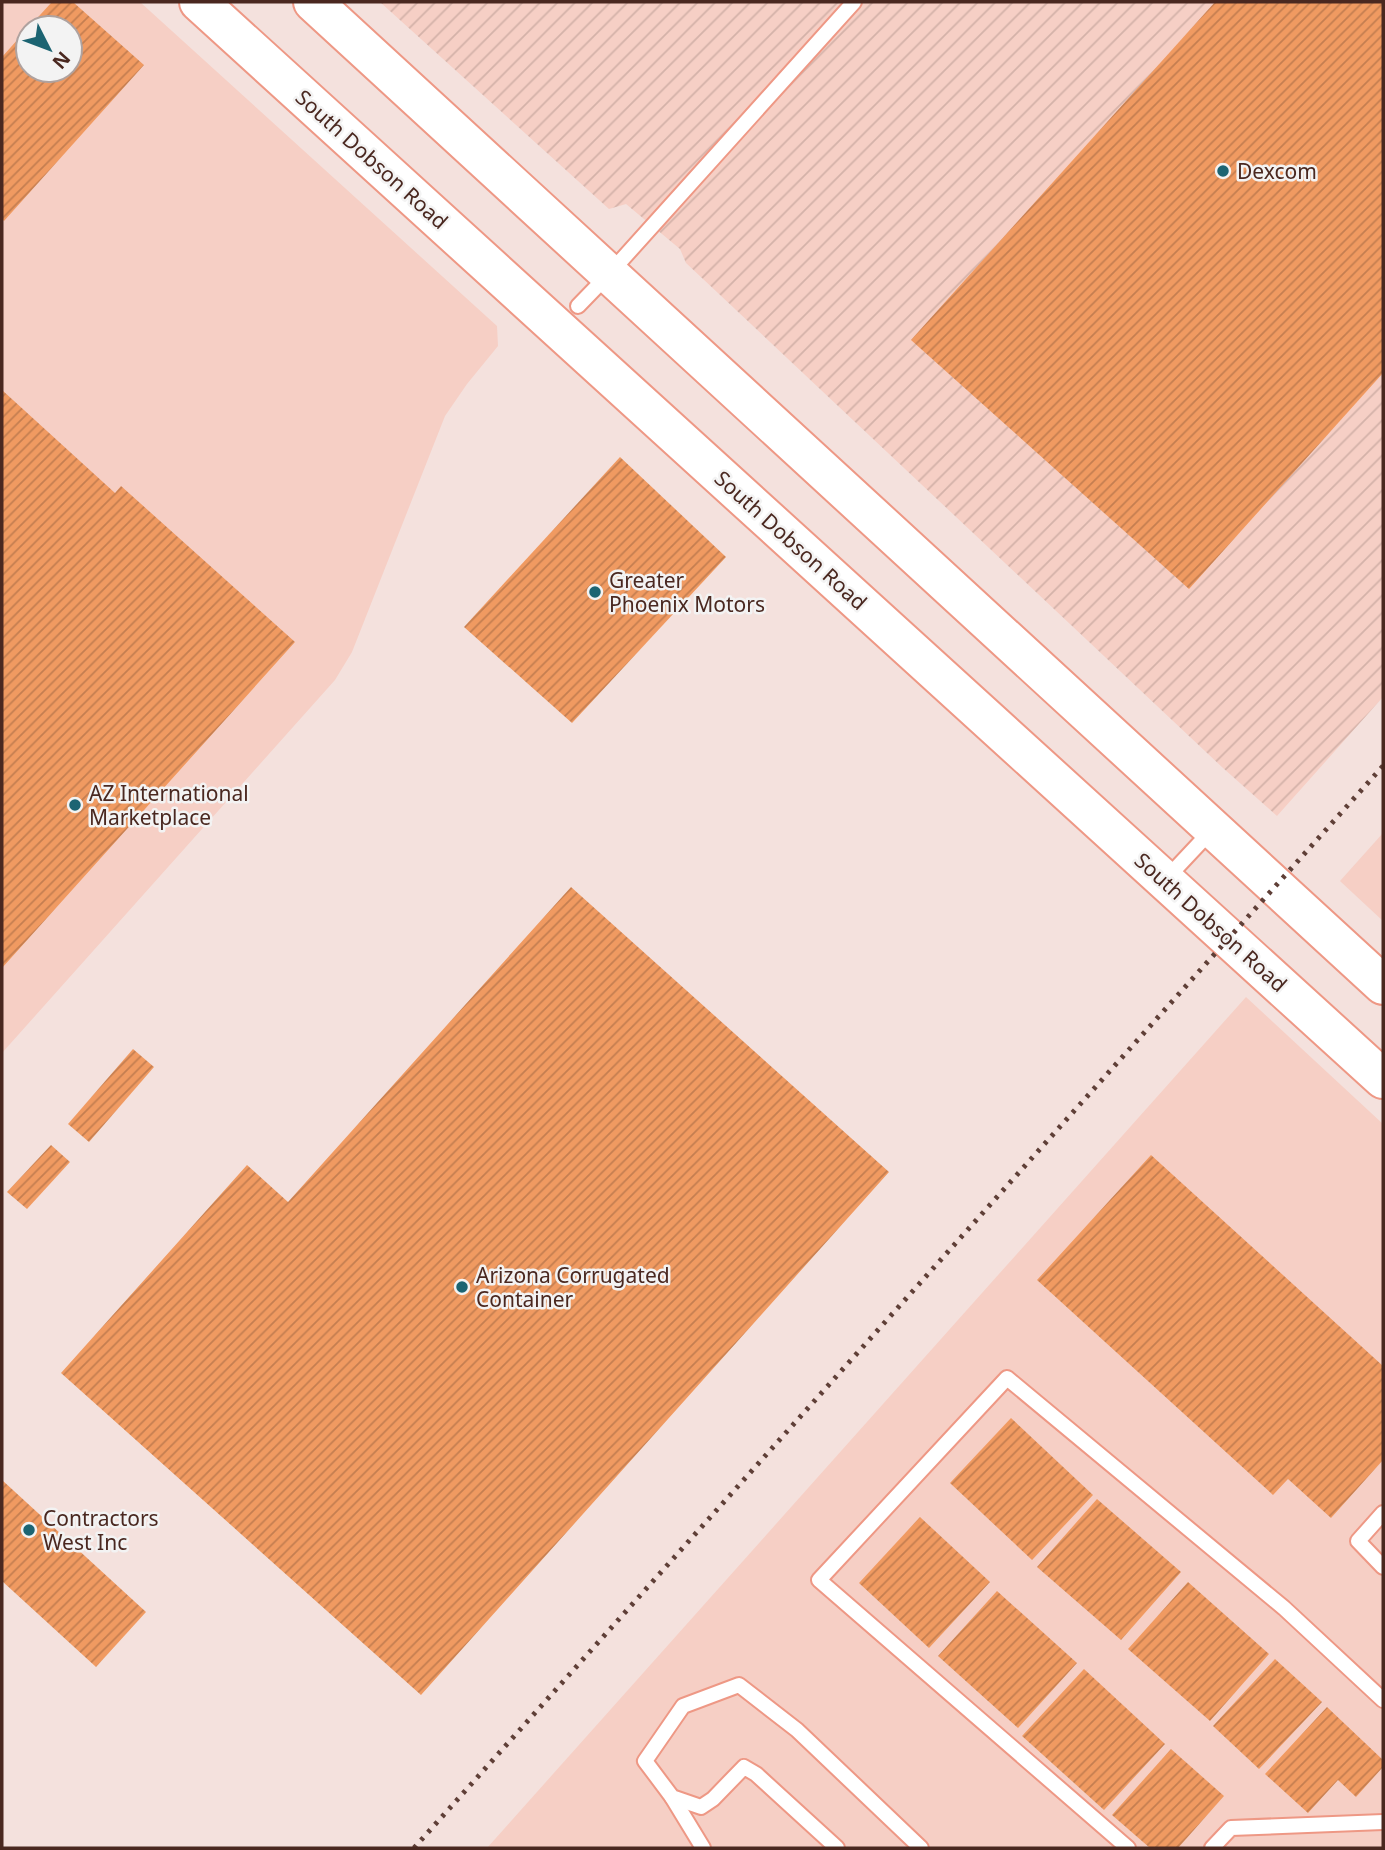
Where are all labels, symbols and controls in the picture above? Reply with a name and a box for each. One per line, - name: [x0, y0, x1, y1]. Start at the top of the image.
- north arrow: [14, 14, 84, 84]
- text: N: [47, 46, 76, 75]
- street label: South Dobson Road: [290, 83, 454, 235]
- place label: Dexcom: [1237, 157, 1317, 185]
- marker: Dexcom: [1215, 163, 1231, 179]
- street label: South Dobson Road: [709, 464, 873, 616]
- place label: Greater Phoenix Motors: [609, 566, 765, 618]
- marker: Greater Phoenix Motors: [587, 584, 603, 600]
- place label: AZ International Marketplace: [89, 779, 249, 831]
- marker: AZ International Marketplace: [67, 797, 83, 813]
- street label: South Dobson Road: [1129, 846, 1293, 998]
- place label: Arizona Corrugated Container: [476, 1261, 670, 1313]
- marker: Arizona Corrugated Container: [454, 1279, 470, 1295]
- place label: Contractors West Inc: [43, 1504, 159, 1556]
- marker: Contractors West Inc: [21, 1522, 37, 1538]

